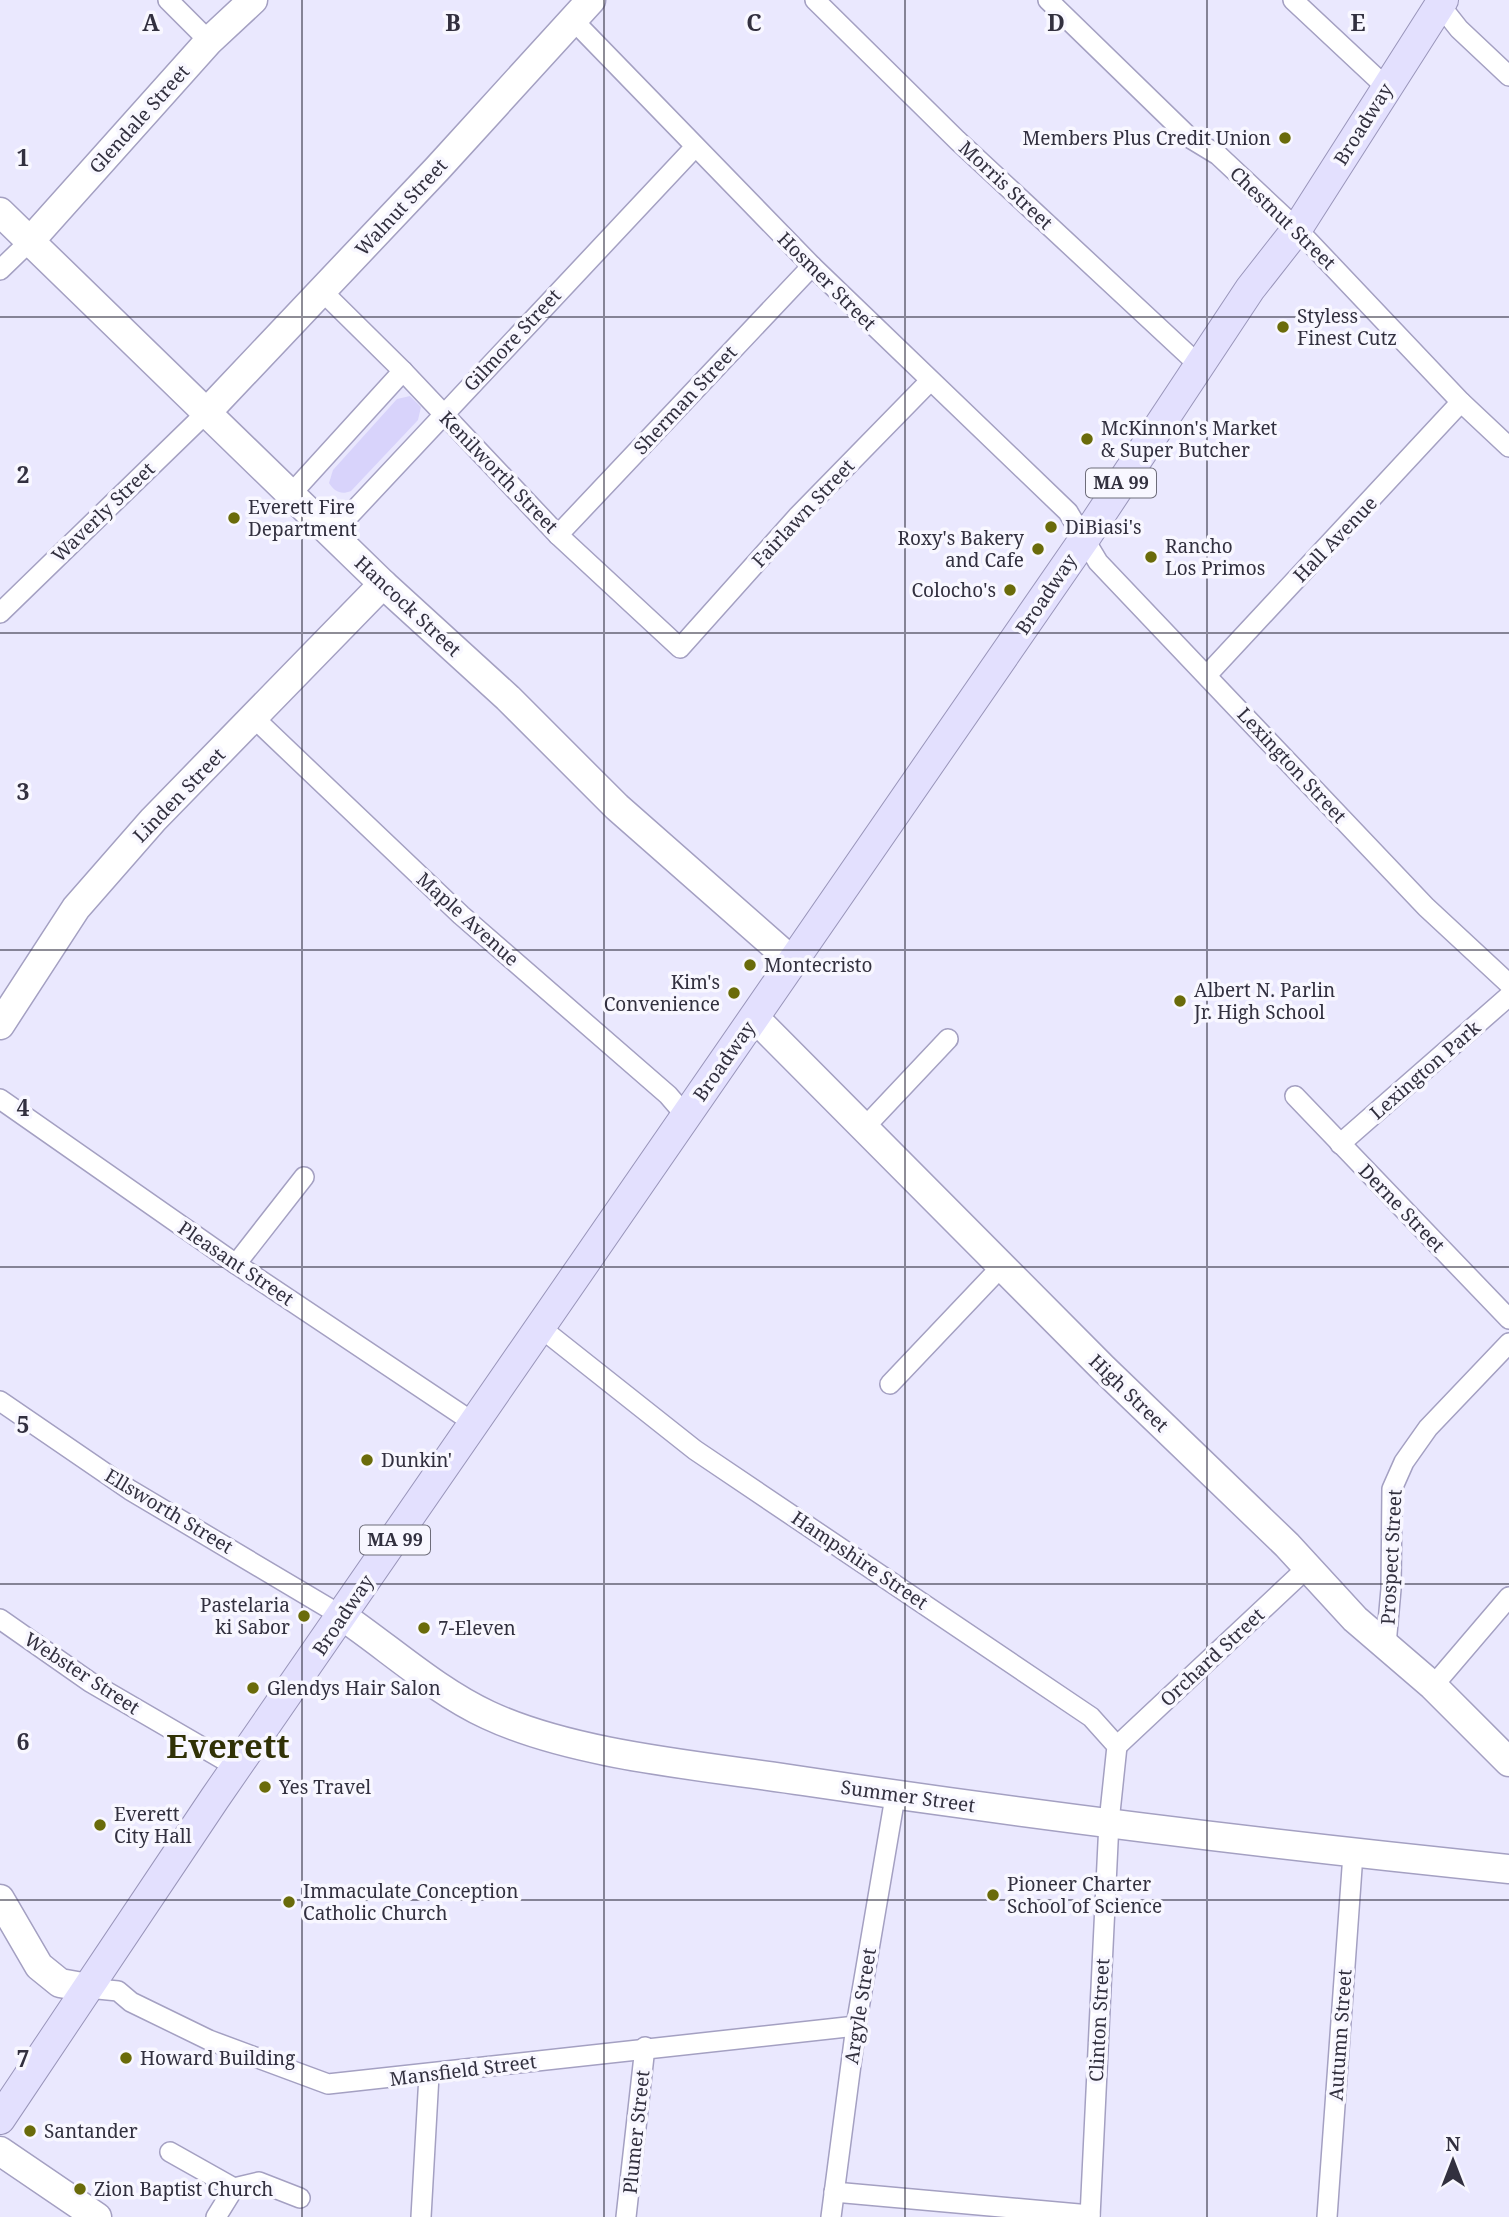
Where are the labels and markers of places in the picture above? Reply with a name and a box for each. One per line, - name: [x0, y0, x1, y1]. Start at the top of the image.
- place label: Members Plus Credit Union: [1022, 125, 1271, 151]
- marker: Members Plus Credit Union: [1277, 130, 1293, 146]
- place label: Styless Finest Cutz: [1297, 303, 1397, 351]
- marker: Styless Finest Cutz: [1275, 319, 1291, 335]
- place label: McKinnon's Market & Super Butcher: [1101, 415, 1278, 463]
- marker: McKinnon's Market & Super Butcher: [1079, 431, 1095, 447]
- place label: Everett Fire Department: [248, 494, 357, 542]
- marker: Everett Fire Department: [226, 510, 242, 526]
- place label: DiBiasi's: [1065, 514, 1142, 540]
- marker: DiBiasi's: [1043, 519, 1059, 535]
- place label: Roxy's Bakery and Cafe: [897, 525, 1024, 573]
- place label: Rancho Los Primos: [1165, 533, 1265, 581]
- marker: Roxy's Bakery and Cafe: [1030, 541, 1046, 557]
- marker: Rancho Los Primos: [1143, 549, 1159, 565]
- place label: Colocho's: [911, 577, 996, 603]
- marker: Colocho's: [1002, 582, 1018, 598]
- place label: Montecristo: [764, 952, 873, 978]
- marker: Montecristo: [742, 957, 758, 973]
- place label: Kim's Convenience: [604, 969, 720, 1017]
- place label: Albert N. Parlin Jr. High School: [1193, 977, 1335, 1025]
- marker: Kim's Convenience: [726, 985, 742, 1001]
- marker: Albert N. Parlin Jr. High School: [1172, 993, 1188, 1009]
- place label: Dunkin': [381, 1447, 452, 1473]
- marker: Dunkin': [359, 1452, 375, 1468]
- place label: Pastelaria ki Sabor: [200, 1592, 290, 1640]
- marker: Pastelaria ki Sabor: [296, 1608, 312, 1624]
- place label: 7-Eleven: [438, 1615, 516, 1641]
- marker: 7-Eleven: [416, 1620, 432, 1636]
- place label: Glendys Hair Salon: [267, 1675, 441, 1701]
- marker: Glendys Hair Salon: [245, 1680, 261, 1696]
- place label: Yes Travel: [278, 1774, 371, 1800]
- marker: Yes Travel: [257, 1779, 273, 1795]
- place label: Everett City Hall: [114, 1801, 192, 1849]
- marker: Everett City Hall: [92, 1817, 108, 1833]
- place label: Pioneer Charter School of Science: [1007, 1871, 1162, 1919]
- place label: Immaculate Conception Catholic Church: [303, 1878, 518, 1926]
- marker: Pioneer Charter School of Science: [985, 1887, 1001, 1903]
- marker: Immaculate Conception Catholic Church: [281, 1894, 297, 1910]
- place label: Howard Building: [140, 2045, 295, 2071]
- marker: Howard Building: [118, 2050, 134, 2066]
- place label: Santander: [44, 2118, 138, 2144]
- marker: Santander: [22, 2123, 38, 2139]
- place label: Zion Baptist Church: [94, 2176, 273, 2202]
- marker: Zion Baptist Church: [72, 2181, 88, 2197]

